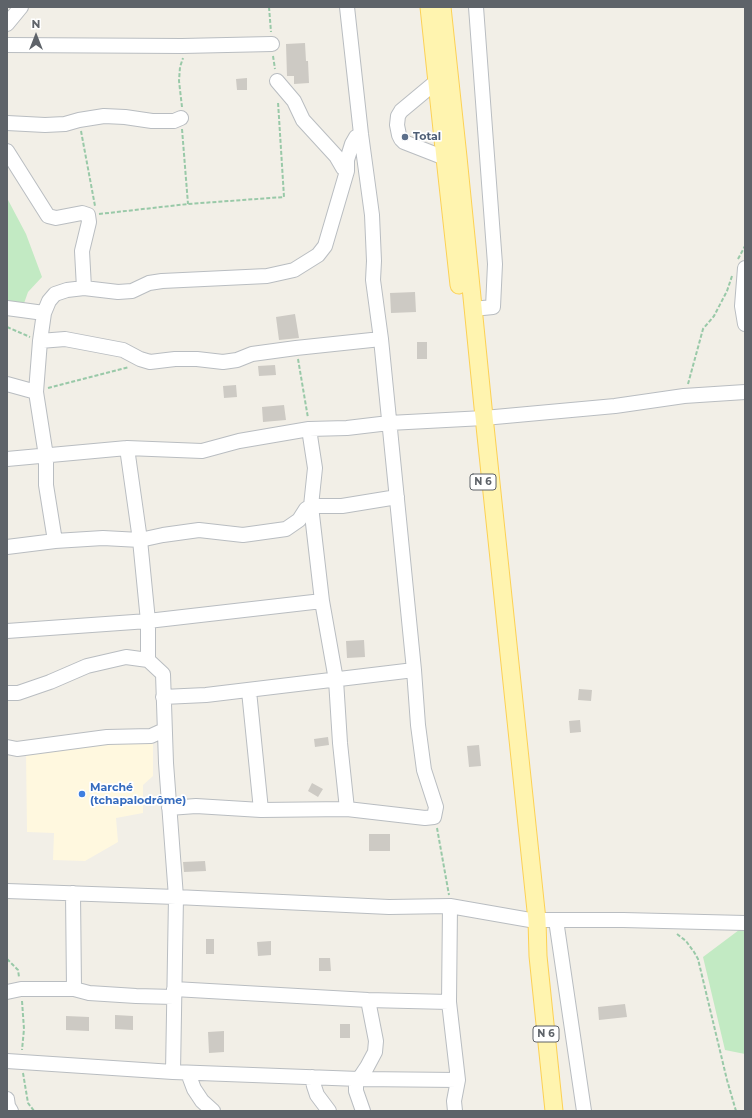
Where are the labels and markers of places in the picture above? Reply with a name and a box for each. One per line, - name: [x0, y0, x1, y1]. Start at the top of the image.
- place label: Total: [413, 130, 441, 144]
- marker: Total: [400, 132, 410, 142]
- place label: Marché (tchapalodrôme): [90, 781, 186, 807]
- marker: Marché (tchapalodrôme): [77, 789, 87, 799]

